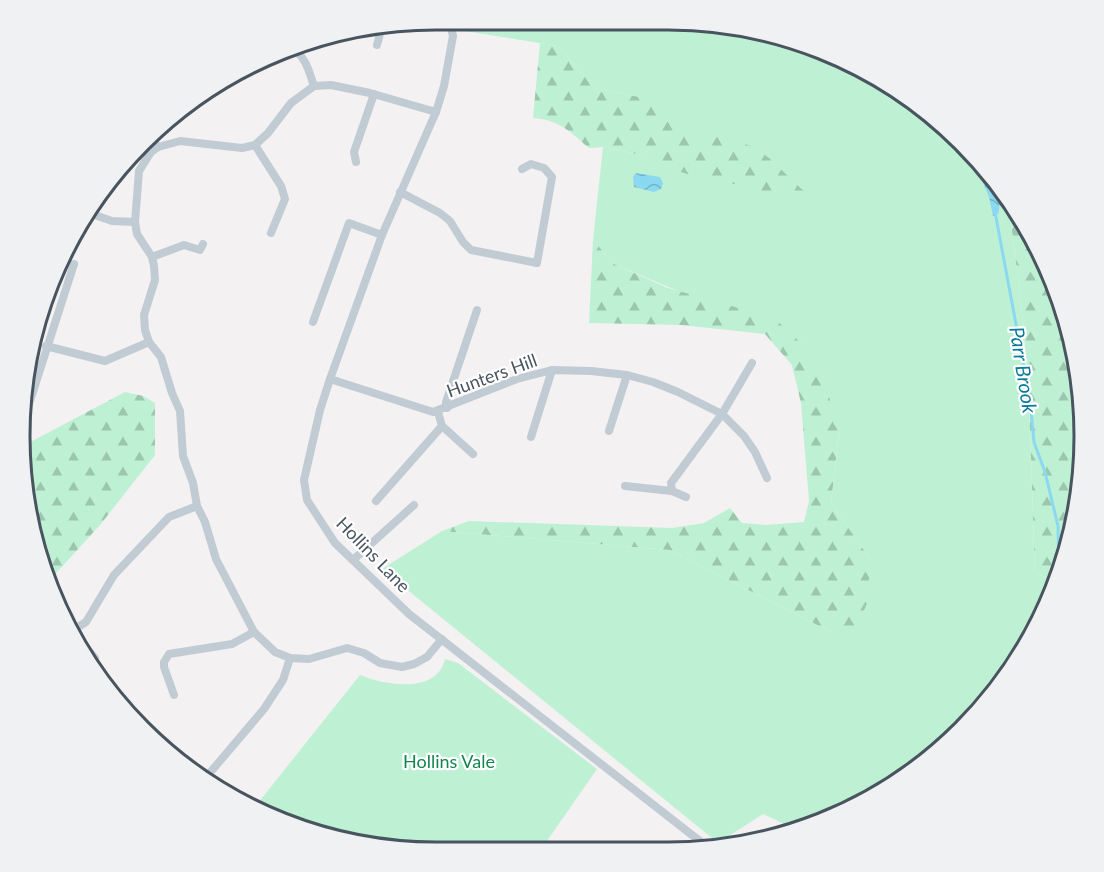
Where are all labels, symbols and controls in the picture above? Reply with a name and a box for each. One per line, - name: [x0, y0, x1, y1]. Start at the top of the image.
- water label: Parr Brook: [1005, 325, 1043, 415]
- street label: Hunters Hill: [443, 349, 540, 402]
- street label: Hollins Lane: [332, 512, 415, 597]
- park label: Hollins Vale: [403, 750, 495, 772]

